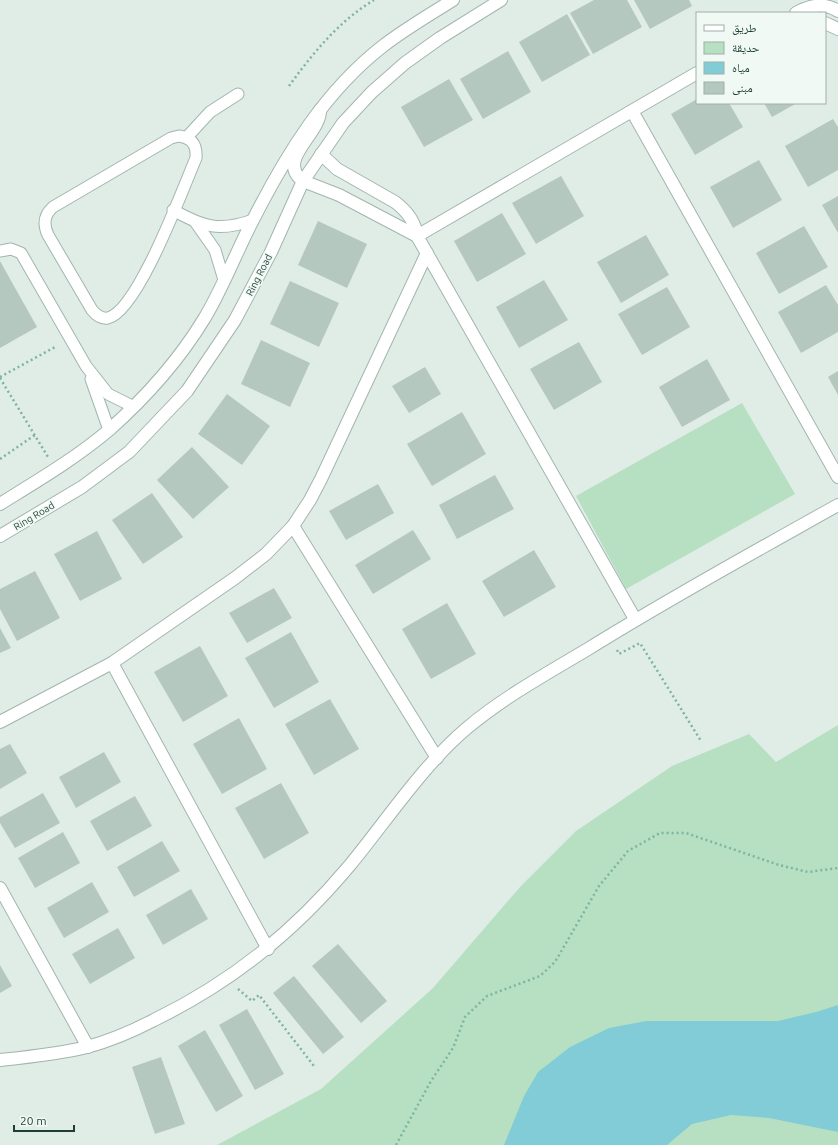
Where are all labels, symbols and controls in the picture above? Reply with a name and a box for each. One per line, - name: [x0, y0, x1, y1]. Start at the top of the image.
- legend: [696, 12, 826, 104]
- text: طريق: [732, 21, 757, 35]
- text: حديقة: [732, 41, 760, 55]
- text: مياه: [732, 61, 750, 75]
- text: مبنى: [732, 81, 753, 95]
- street label: Ring Road: [244, 252, 274, 298]
- street label: Ring Road: [12, 500, 56, 532]
- scale bar: [14, 1107, 74, 1133]
- text: 20 m: [20, 1114, 47, 1127]

